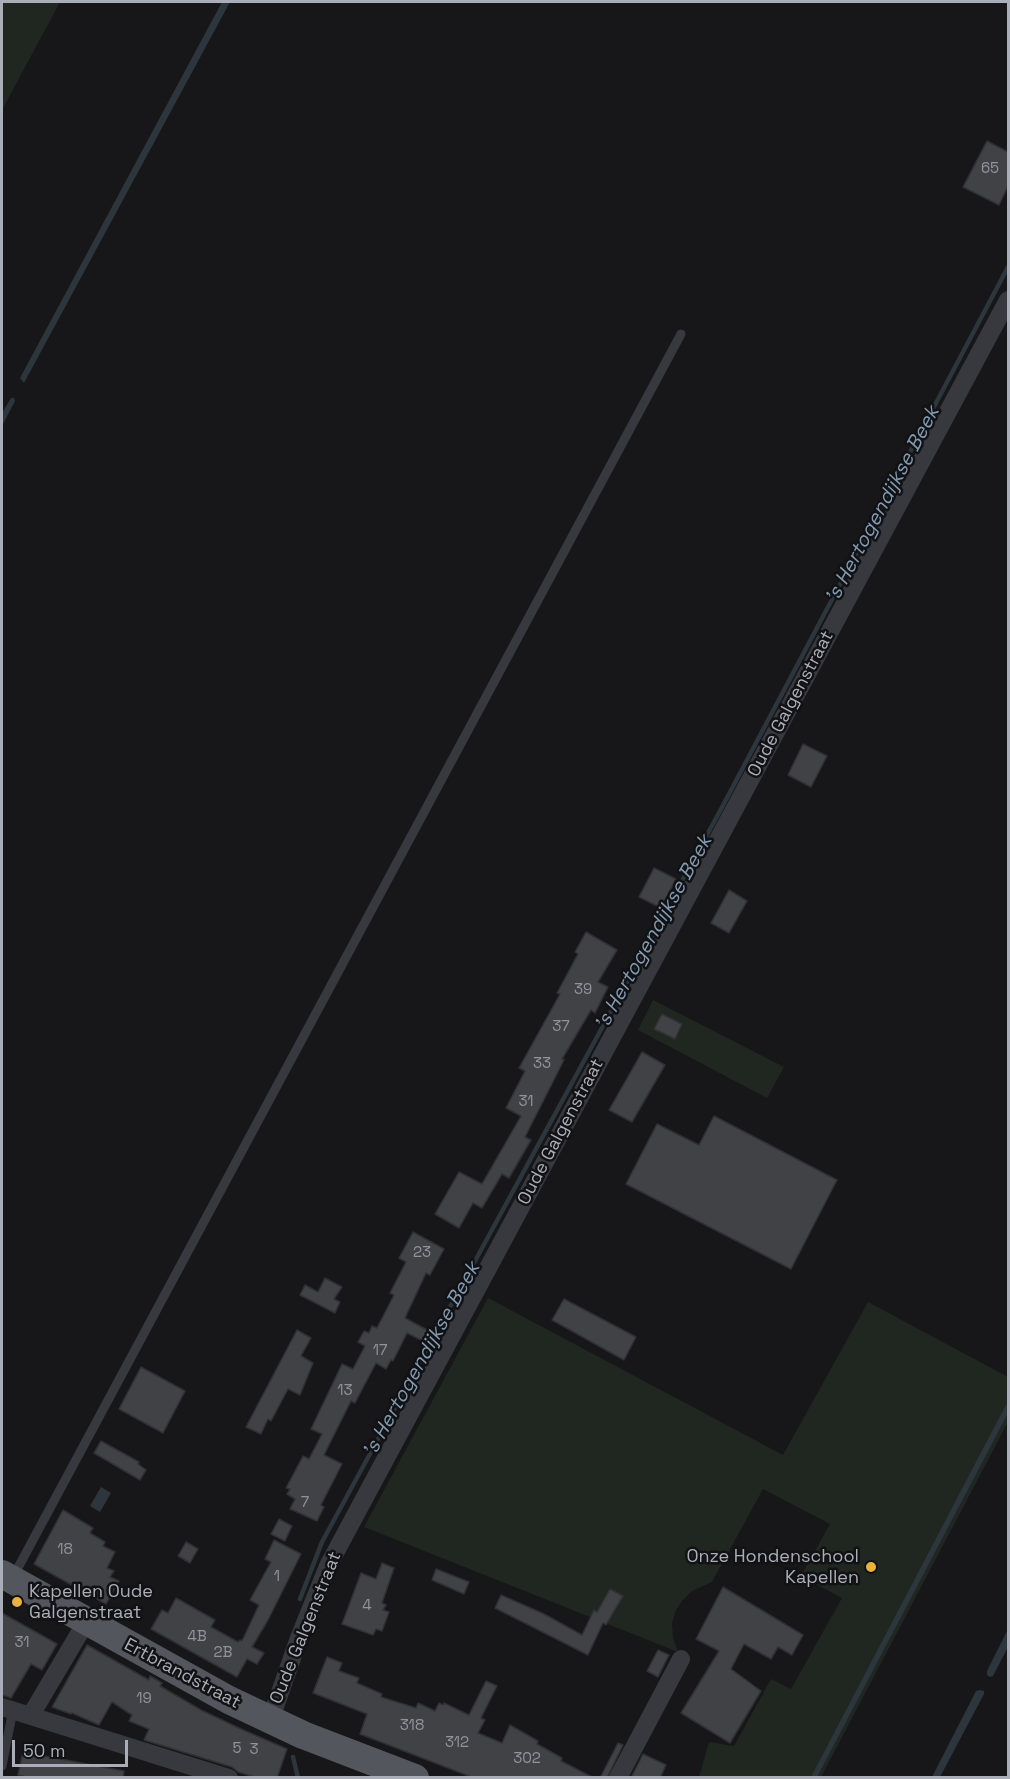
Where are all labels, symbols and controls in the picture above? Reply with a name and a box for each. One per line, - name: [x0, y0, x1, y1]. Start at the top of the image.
- house number: 65: [981, 160, 999, 178]
- water label: 's Hertogendijkse Beek: [821, 402, 945, 608]
- street label: Oude Galgenstraat: [743, 627, 839, 781]
- water label: 's Hertogendijkse Beek: [590, 831, 718, 1035]
- house number: 39: [574, 981, 592, 999]
- house number: 37: [552, 1018, 570, 1036]
- street label: Oude Galgenstraat: [513, 1055, 609, 1209]
- house number: 33: [533, 1055, 551, 1073]
- house number: 31: [518, 1093, 534, 1111]
- house number: 23: [413, 1244, 431, 1262]
- water label: 's Hertogendijkse Beek: [358, 1258, 486, 1462]
- house number: 17: [373, 1342, 387, 1360]
- house number: 13: [337, 1382, 353, 1400]
- house number: 7: [301, 1494, 309, 1512]
- house number: 18: [57, 1541, 73, 1559]
- place label: Onze Hondenschool Kapellen: [686, 1546, 859, 1588]
- street label: Oude Galgenstraat: [266, 1549, 346, 1707]
- marker: Onze Hondenschool Kapellen: [864, 1560, 878, 1574]
- house number: 1: [274, 1568, 280, 1586]
- place label: Kapellen Oude Galgenstraat: [29, 1581, 153, 1624]
- marker: Kapellen Oude Galgenstraat: [10, 1595, 24, 1609]
- house number: 4: [362, 1597, 372, 1615]
- house number: 4B: [187, 1628, 207, 1646]
- house number: 31: [14, 1634, 30, 1652]
- street label: Ertbrandstraat: [120, 1634, 244, 1714]
- house number: 2B: [214, 1644, 232, 1662]
- house number: 19: [136, 1690, 152, 1708]
- house number: 318: [400, 1717, 424, 1735]
- scale bar: [15, 1728, 130, 1766]
- house number: 312: [445, 1734, 469, 1752]
- text: 50 m: [23, 1739, 65, 1762]
- house number: 5: [233, 1740, 241, 1758]
- house number: 3: [249, 1741, 259, 1759]
- house number: 302: [513, 1750, 541, 1768]

